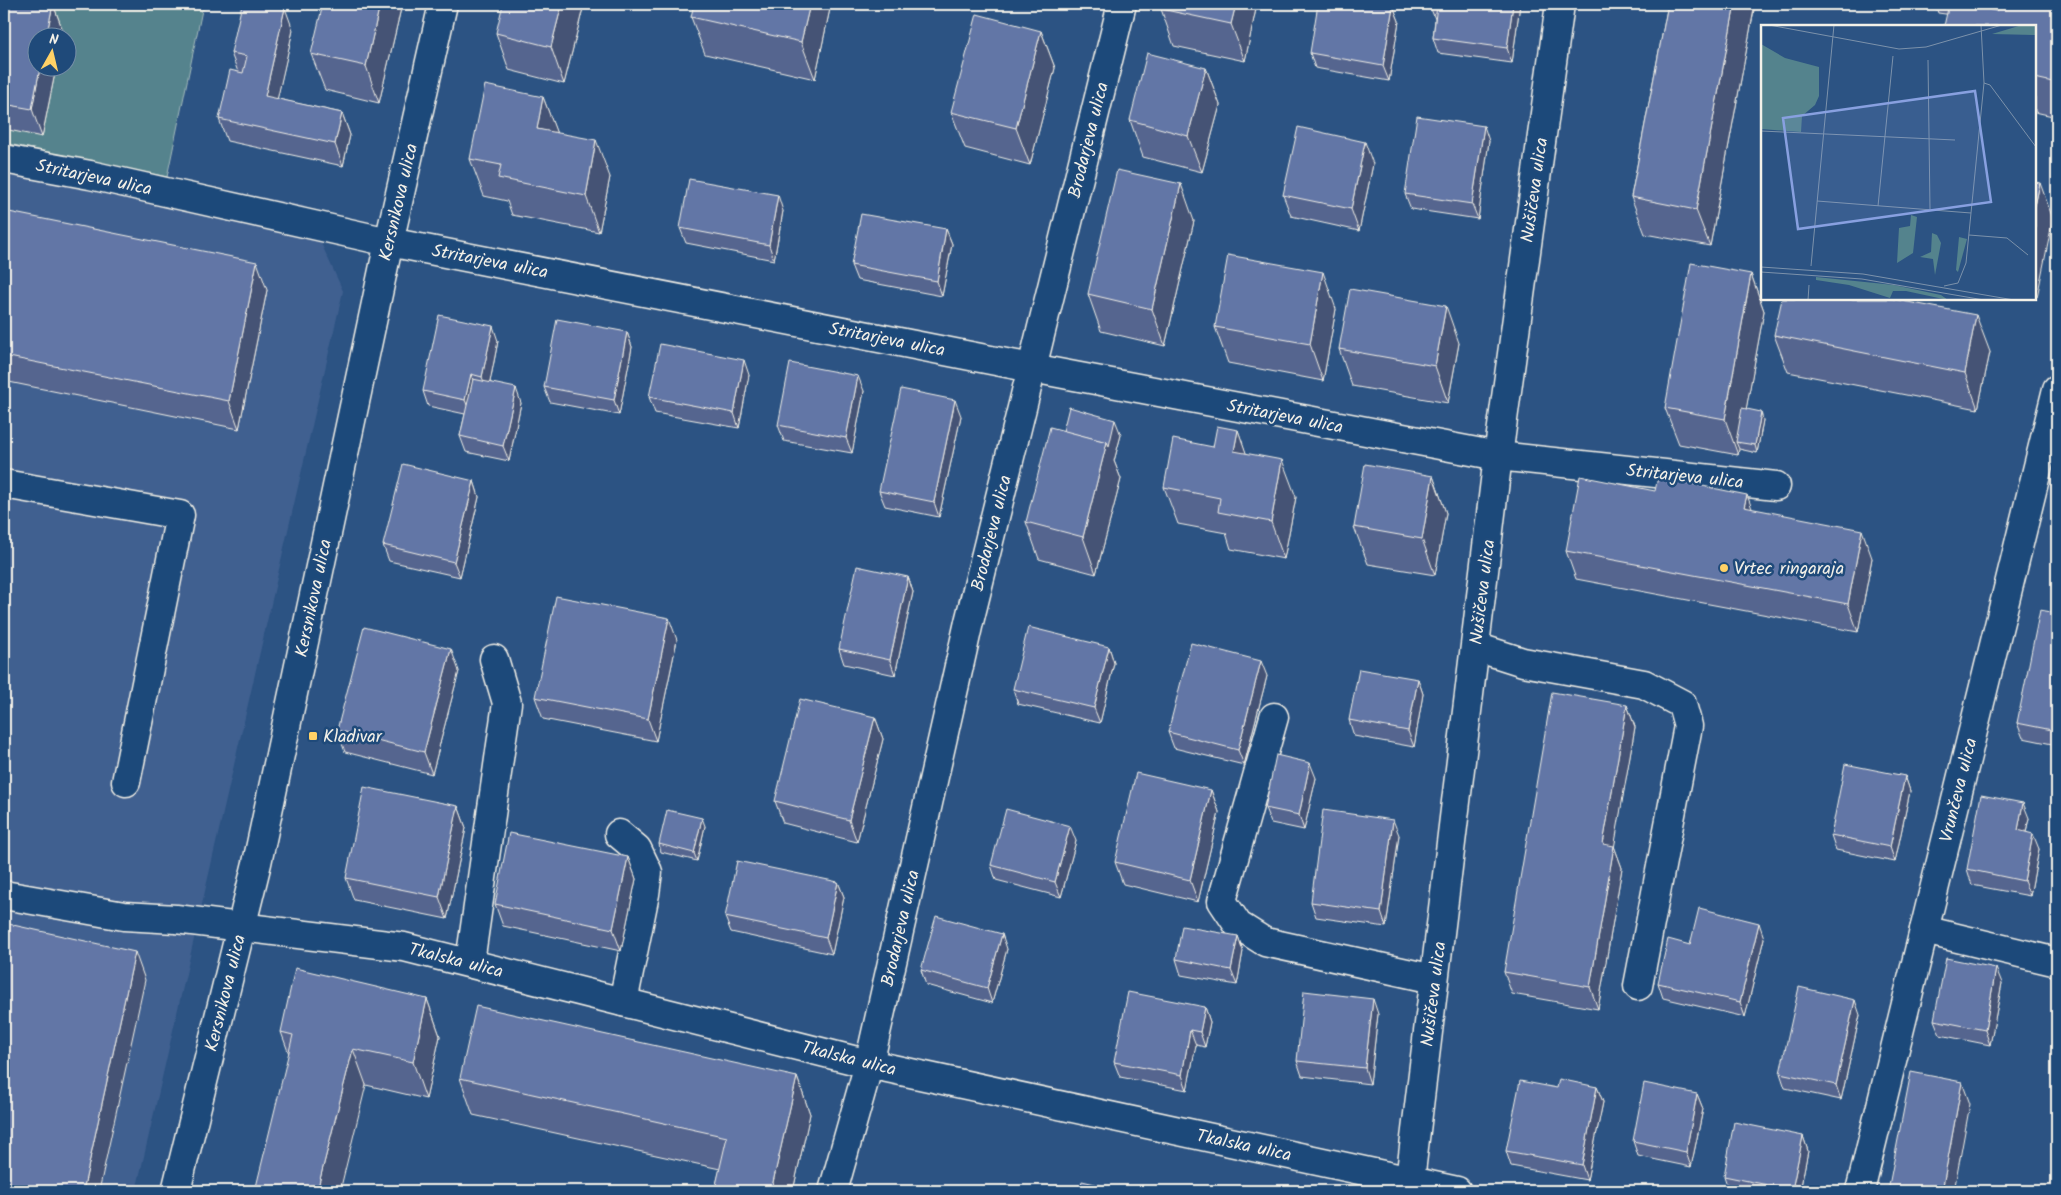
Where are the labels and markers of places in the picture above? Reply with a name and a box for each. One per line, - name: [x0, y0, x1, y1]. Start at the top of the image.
- place label: Vrtec ringaraja: [1734, 555, 1844, 584]
- marker: Vrtec ringaraja: [1718, 562, 1730, 574]
- place label: Kladivar: [323, 723, 383, 752]
- marker: Kladivar: [307, 730, 319, 742]

